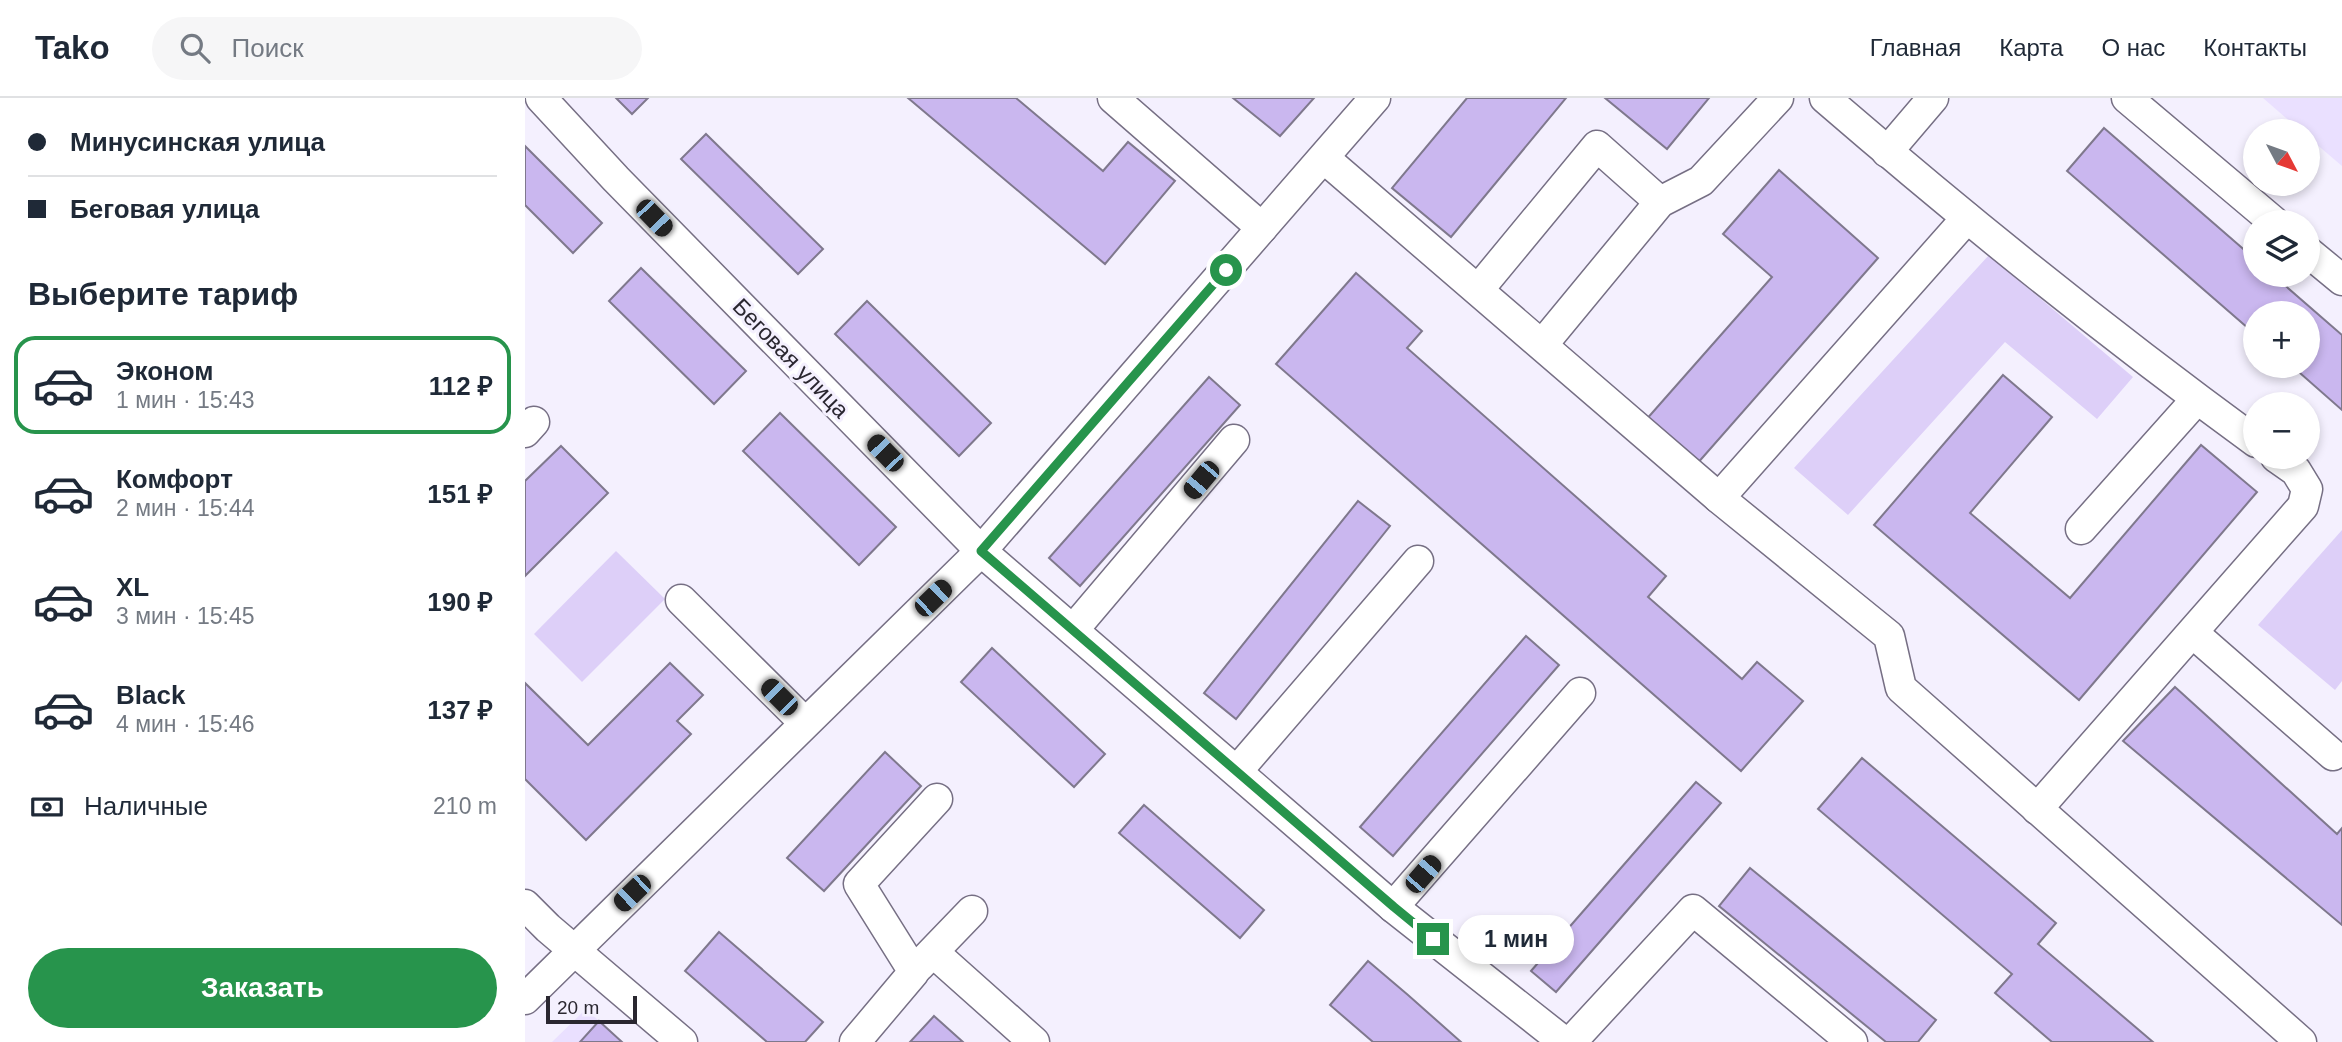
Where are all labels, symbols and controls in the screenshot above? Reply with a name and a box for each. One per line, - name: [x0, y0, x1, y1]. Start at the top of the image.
- search box: [152, 17, 642, 80]
- text: Tako: [35, 29, 110, 66]
- icon: search: [176, 29, 214, 67]
- text: Поиск: [232, 33, 304, 63]
- text: Главная: [1870, 34, 1961, 61]
- text: Карта: [1999, 34, 2063, 61]
- text: О нас: [2101, 34, 2165, 61]
- text: Контакты: [2203, 34, 2307, 61]
- north arrow: [2243, 119, 2321, 196]
- map controls: [2243, 119, 2320, 469]
- text: Минусинская улица: [70, 127, 325, 157]
- text: Беговая улица: [70, 194, 259, 224]
- car: [632, 196, 677, 240]
- button: layers: [2243, 210, 2320, 287]
- route start: [1210, 254, 1242, 286]
- text: Выберите тариф: [28, 276, 298, 312]
- street label: Беговая улица: [728, 293, 854, 423]
- button: +: [2243, 301, 2320, 378]
- icon: car: [32, 354, 95, 417]
- text: Эконом: [116, 356, 214, 386]
- text: 112 ₽: [429, 371, 493, 401]
- text: 1 мин · 15:43: [116, 387, 255, 413]
- button: −: [2243, 392, 2320, 469]
- car: [863, 431, 908, 475]
- car: [1180, 457, 1223, 503]
- icon: car: [32, 462, 95, 525]
- text: Комфорт: [116, 464, 233, 494]
- text: 151 ₽: [427, 479, 493, 509]
- text: 2 мин · 15:44: [116, 495, 255, 521]
- icon: car: [32, 570, 95, 633]
- text: XL: [116, 572, 149, 602]
- car: [911, 576, 956, 620]
- text: 190 ₽: [427, 587, 493, 617]
- text: 3 мин · 15:45: [116, 603, 255, 629]
- car: [757, 675, 802, 719]
- icon: car: [32, 678, 95, 741]
- text: Black: [116, 680, 185, 710]
- text: 137 ₽: [427, 695, 493, 725]
- text: 4 мин · 15:46: [116, 711, 255, 737]
- icon: cash: [28, 788, 66, 826]
- text: Наличные: [84, 791, 208, 821]
- text: 210 m: [433, 793, 497, 819]
- car: [1402, 851, 1445, 897]
- car: [610, 871, 655, 915]
- callout: 1 мин: [1457, 914, 1573, 964]
- route end: [1417, 923, 1449, 955]
- text: 1 мин: [1484, 926, 1548, 952]
- button: Заказать: [28, 948, 497, 1028]
- scale bar: [546, 993, 637, 1025]
- text: 20 m: [557, 997, 599, 1018]

